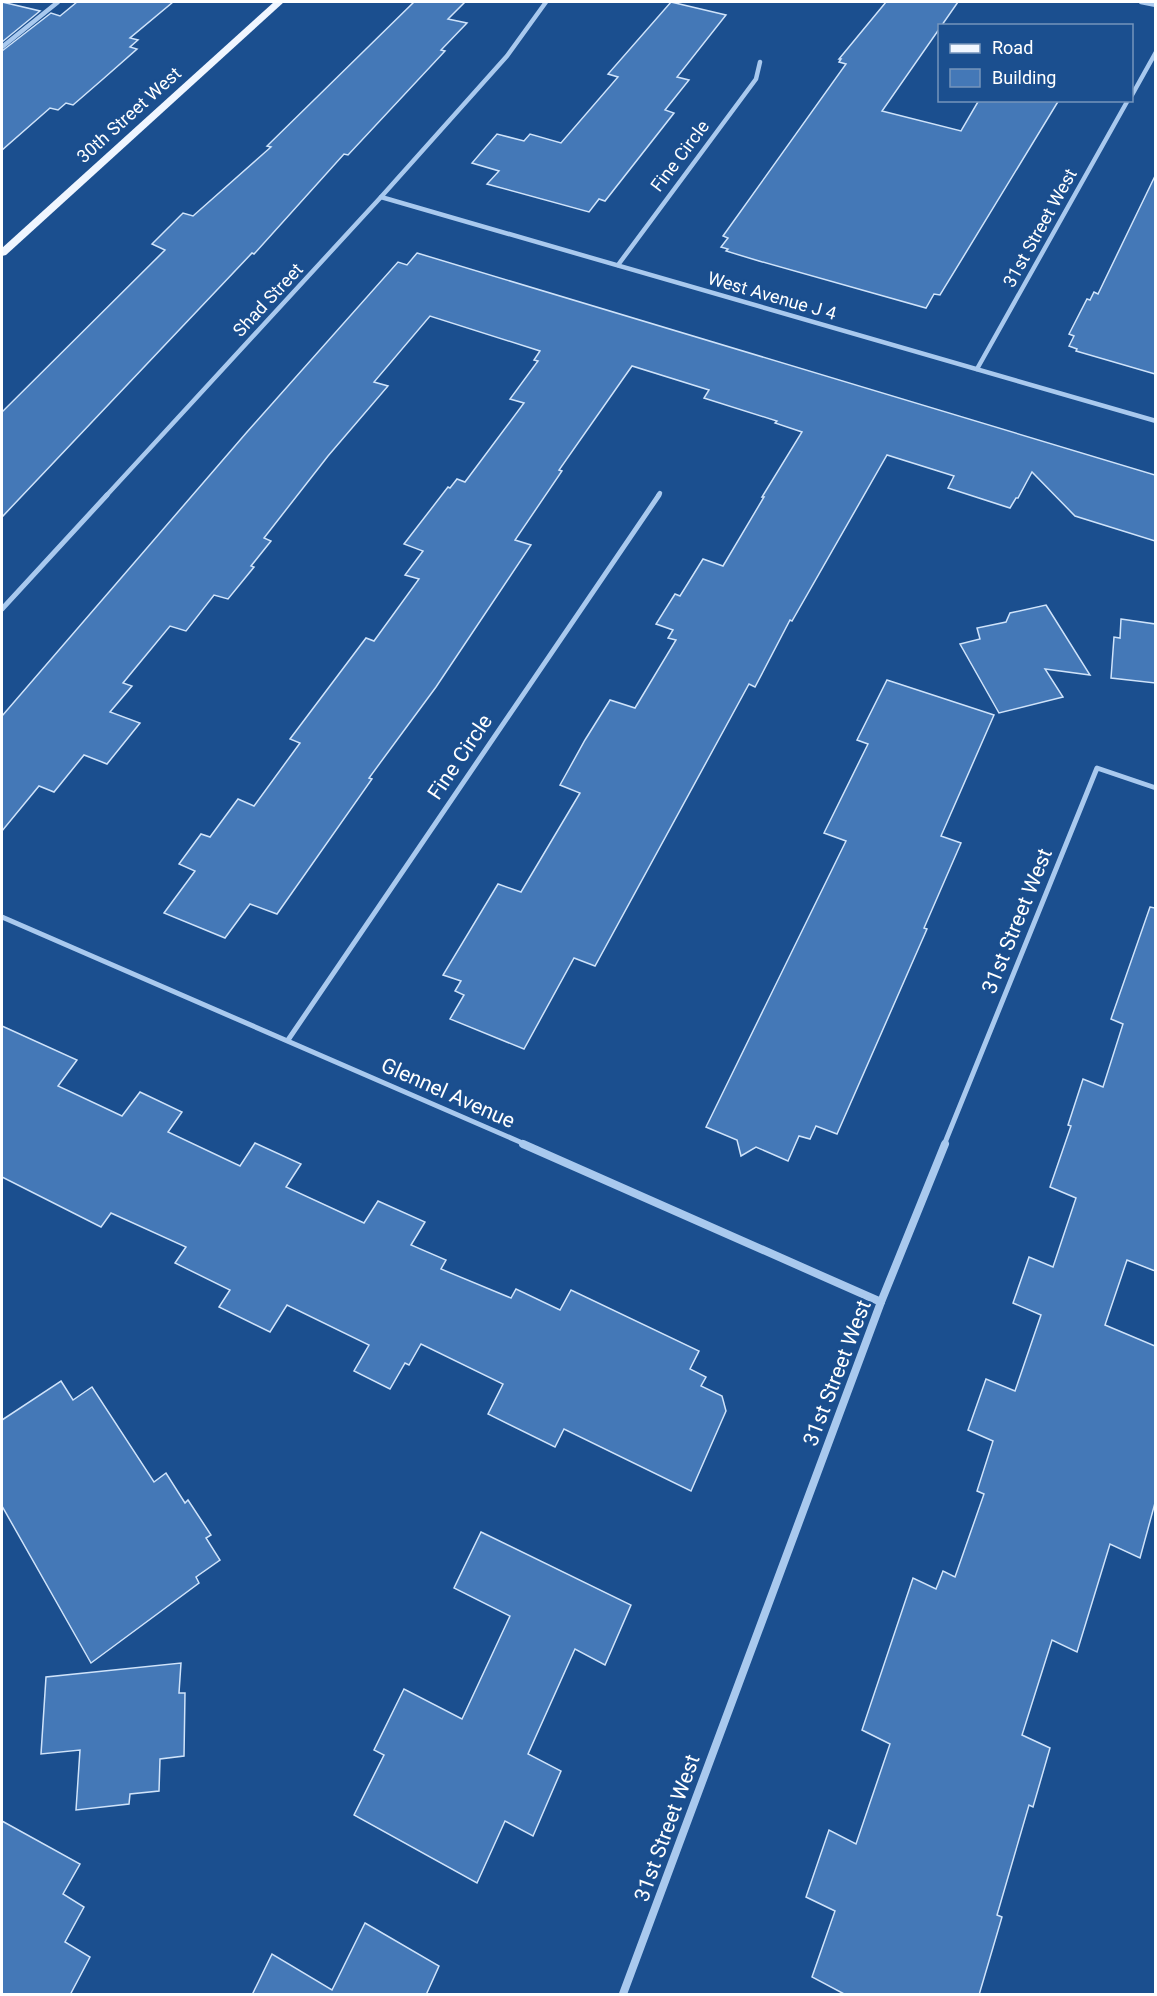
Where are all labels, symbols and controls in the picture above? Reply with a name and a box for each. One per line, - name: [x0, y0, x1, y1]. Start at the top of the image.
- legend: [938, 24, 1133, 102]
- text: Road: [992, 37, 1033, 58]
- street label: 30th Street West: [72, 62, 185, 167]
- text: Building: [992, 67, 1056, 88]
- street label: Fine Circle: [646, 116, 713, 195]
- street label: 31st Street West: [998, 165, 1081, 291]
- street label: Shad Street: [228, 259, 307, 341]
- street label: West Avenue J 4: [705, 267, 839, 324]
- street label: Fine Circle: [423, 710, 497, 804]
- street label: 31st Street West: [977, 845, 1057, 997]
- street label: Glennel Avenue: [377, 1053, 519, 1133]
- street label: 31st Street West: [798, 1297, 876, 1449]
- street label: 31st Street West: [629, 1751, 705, 1905]

